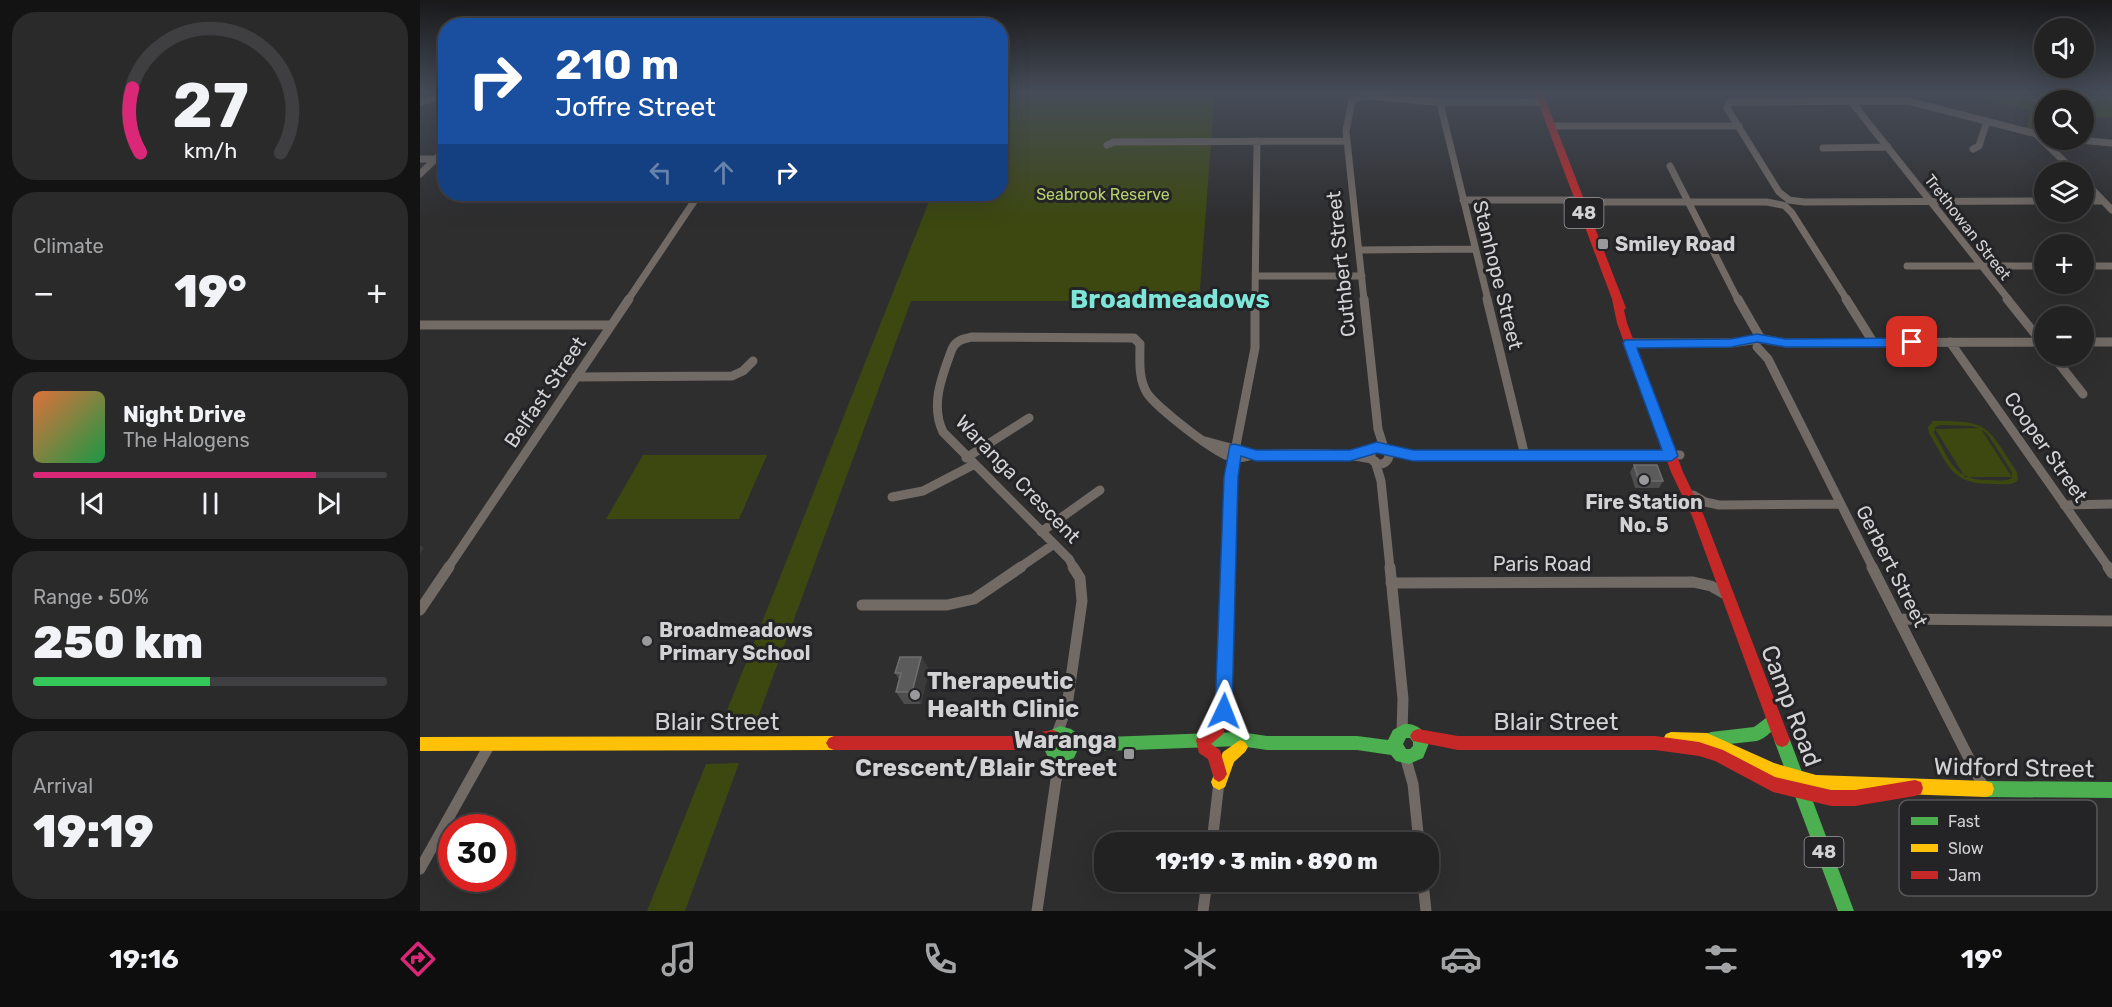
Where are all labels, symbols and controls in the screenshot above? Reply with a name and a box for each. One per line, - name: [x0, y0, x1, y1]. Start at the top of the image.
- map controls: [2034, 18, 2094, 366]
- button: sound: [2034, 18, 2094, 78]
- text: 210 m: [555, 40, 679, 90]
- icon: right: [456, 42, 534, 120]
- text: 27: [172, 69, 248, 143]
- button: search: [2034, 90, 2094, 150]
- text: Joffre Street: [555, 91, 716, 123]
- text: km/h: [183, 138, 237, 163]
- icon: left: [644, 156, 677, 189]
- icon: ahead: [707, 156, 740, 189]
- icon: right: [770, 156, 803, 189]
- button: layers: [2034, 162, 2094, 222]
- street label: Trethowan Street: [1920, 171, 2015, 284]
- park label: Seabrook Reserve: [1036, 185, 1170, 204]
- street label: Cuthbert Street: [1321, 190, 1361, 338]
- street label: Stanhope Street: [1468, 198, 1528, 352]
- road number: 48: [1564, 198, 1604, 228]
- place label: Smiley Road: [1615, 232, 1735, 256]
- text: Climate: [33, 234, 104, 258]
- button: +: [2034, 234, 2094, 294]
- marker: Smiley Road: [1596, 237, 1610, 251]
- text: 19°: [174, 265, 247, 318]
- text: −: [33, 273, 54, 312]
- text: +: [366, 273, 387, 312]
- district label: Broadmeadows: [1070, 284, 1270, 315]
- button: −: [2034, 306, 2094, 366]
- pin: [1886, 316, 1937, 367]
- icon: arrive: [1895, 325, 1928, 358]
- street label: Belfast Street: [499, 332, 591, 452]
- street label: Cooper Street: [1999, 387, 2093, 507]
- text: Night Drive: [123, 401, 246, 428]
- street label: Waranga Crescent: [951, 410, 1086, 548]
- text: The Halogens: [123, 428, 250, 452]
- marker: Fire Station No. 5: [1637, 473, 1651, 487]
- icon: previous: [76, 487, 109, 520]
- icon: pause: [194, 487, 227, 520]
- icon: next: [312, 487, 345, 520]
- place label: Fire Station No. 5: [1585, 490, 1703, 537]
- street label: Gerbert Street: [1851, 501, 1933, 631]
- street label: Paris Road: [1493, 552, 1591, 576]
- text: Range · 50%: [33, 585, 149, 609]
- text: 250 km: [33, 616, 203, 669]
- place label: Broadmeadows Primary School: [659, 618, 813, 665]
- marker: Broadmeadows Primary School: [640, 634, 654, 648]
- street label: Camp Road: [1755, 641, 1827, 771]
- place label: Therapeutic Health Clinic: [927, 667, 1079, 723]
- position arrow: [1192, 679, 1256, 743]
- marker: Therapeutic Health Clinic: [908, 688, 922, 702]
- street label: Blair Street: [655, 708, 779, 736]
- street label: Blair Street: [1494, 708, 1618, 736]
- place label: Waranga Crescent/Blair Street: [855, 726, 1117, 782]
- marker: Waranga Crescent/Blair Street: [1122, 747, 1136, 761]
- street label: Widford Street: [1934, 753, 2094, 783]
- text: Arrival: [33, 774, 93, 798]
- legend: [1899, 800, 2097, 896]
- text: 19:19: [33, 805, 154, 858]
- text: Fast: [1948, 812, 1980, 831]
- speed limit sign: 30: [438, 814, 516, 892]
- road number: 48: [1804, 837, 1844, 867]
- text: Slow: [1948, 839, 1984, 858]
- text: 19:19 · 3 min · 890 m: [1155, 848, 1378, 875]
- text: Jam: [1948, 866, 1981, 885]
- icon: directions: [397, 938, 439, 980]
- icon: music: [658, 938, 700, 980]
- icon: phone: [919, 938, 961, 980]
- icon: climate: [1179, 938, 1221, 980]
- icon: car: [1440, 938, 1482, 980]
- icon: filters: [1700, 938, 1742, 980]
- text: 19:16: [109, 943, 179, 975]
- text: 19°: [1961, 943, 2003, 975]

